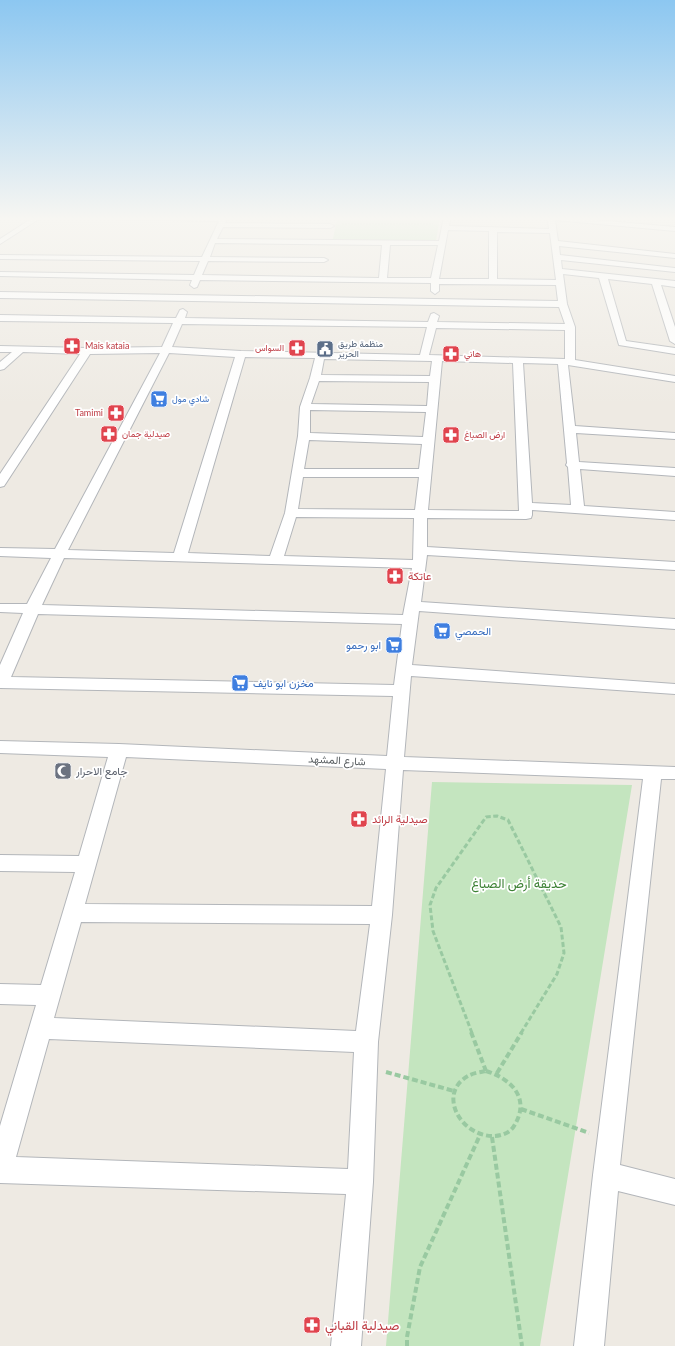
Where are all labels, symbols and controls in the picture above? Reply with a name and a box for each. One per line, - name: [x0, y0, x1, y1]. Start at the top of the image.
- pharmacy icon: Mais kataia: [62, 336, 82, 356]
- pharmacy icon: السواس: [287, 338, 307, 358]
- place label: منظمة طريق الحرير: [337, 338, 383, 360]
- public building icon: منظمة طريق الحرير: [315, 339, 335, 359]
- place label: Mais kataia: [85, 340, 129, 351]
- place label: السواس: [255, 342, 284, 354]
- pharmacy icon: هاني: [441, 344, 461, 364]
- place label: هاني: [464, 348, 481, 361]
- supermarket icon: شادي مول: [149, 389, 169, 409]
- place label: شادي مول: [172, 393, 209, 406]
- pharmacy icon: Tamimi: [106, 403, 126, 423]
- place label: Tamimi: [75, 407, 103, 418]
- pharmacy icon: صيدلية جمان: [99, 424, 119, 444]
- pharmacy icon: ارض الصباغ: [441, 425, 461, 445]
- place label: صيدلية جمان: [122, 428, 171, 439]
- place label: ارض الصباغ: [464, 429, 505, 441]
- pharmacy icon: عاتكة: [385, 566, 405, 586]
- place label: عاتكة: [408, 569, 432, 582]
- supermarket icon: الحمصي: [432, 621, 452, 641]
- place label: الحمصي: [455, 624, 491, 641]
- supermarket icon: ابو رحمو: [384, 635, 404, 655]
- place label: ابو رحمو: [346, 638, 381, 652]
- supermarket icon: مخزن ابو نايف: [230, 673, 250, 693]
- place label: مخزن ابو نايف: [253, 676, 314, 690]
- street label: شارع المشهد: [308, 752, 366, 770]
- mosque icon: جامع الاحرار: [53, 761, 73, 781]
- place label: جامع الاحرار: [75, 764, 128, 779]
- pharmacy icon: صيدلية الرائد: [349, 809, 369, 829]
- place label: صيدلية الرائد: [372, 812, 428, 826]
- park label: حديقة أرض الصباغ: [471, 875, 567, 893]
- pharmacy icon: صيدلية القباني: [302, 1315, 322, 1335]
- place label: صيدلية القباني: [325, 1317, 399, 1336]

